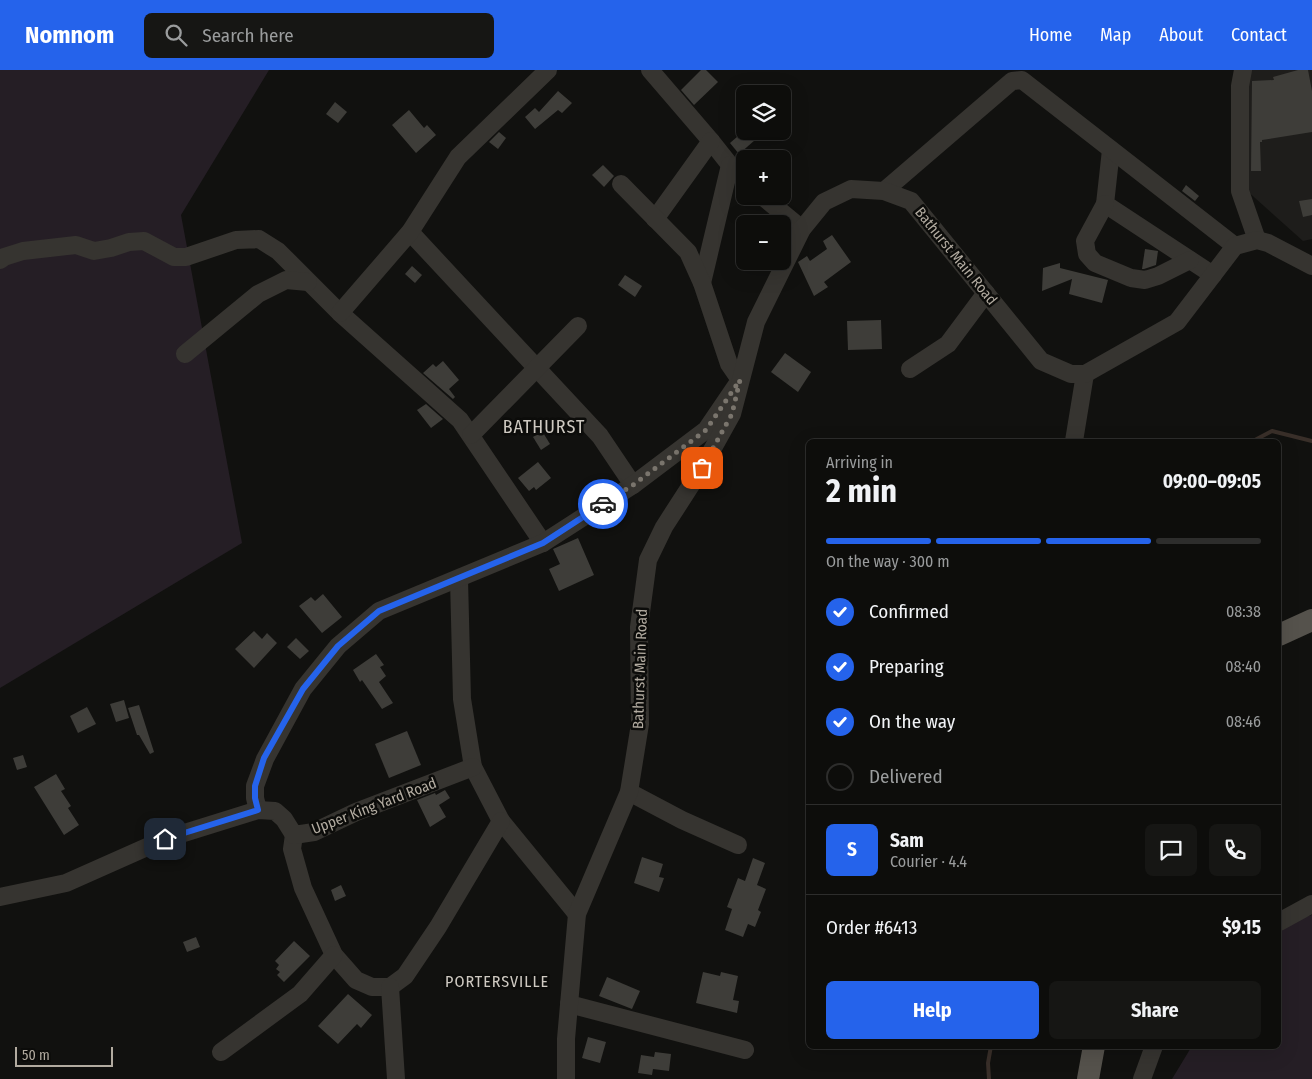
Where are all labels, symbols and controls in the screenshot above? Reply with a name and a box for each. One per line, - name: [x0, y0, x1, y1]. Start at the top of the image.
- search box: [144, 13, 494, 58]
- text: Nomnom: [25, 21, 114, 49]
- icon: search: [162, 21, 190, 49]
- text: Search here: [202, 24, 294, 47]
- text: Home: [1029, 24, 1072, 46]
- text: Map: [1100, 24, 1131, 46]
- text: About: [1159, 24, 1203, 46]
- text: Contact: [1231, 24, 1287, 46]
- map controls: [736, 85, 791, 270]
- button: layers: [736, 85, 791, 140]
- button: +: [736, 150, 791, 205]
- street label: Bathurst Main Road: [911, 204, 1001, 308]
- button: −: [736, 215, 791, 270]
- district label: BATHURST: [503, 416, 585, 438]
- pin: [681, 447, 723, 489]
- text: Arriving in: [826, 453, 893, 472]
- icon: bag: [688, 454, 716, 482]
- text: 09:00–09:05: [1163, 470, 1261, 493]
- text: 2 min: [826, 472, 897, 510]
- courier: [578, 479, 628, 529]
- icon: car: [589, 490, 617, 518]
- text: On the way · 300 m: [826, 552, 949, 571]
- icon: check: [826, 598, 854, 626]
- text: Confirmed: [869, 600, 949, 623]
- text: 08:38: [1226, 602, 1261, 621]
- street label: Bathurst Main Road: [629, 609, 651, 729]
- icon: check: [826, 653, 854, 681]
- text: Preparing: [869, 655, 944, 678]
- text: 08:40: [1225, 657, 1261, 676]
- icon: check: [826, 708, 854, 736]
- text: On the way: [869, 710, 955, 733]
- text: 08:46: [1226, 712, 1261, 731]
- text: Delivered: [869, 765, 943, 788]
- street label: Upper King Yard Road: [309, 774, 439, 838]
- pin: [144, 818, 186, 860]
- button: chat: [1145, 824, 1197, 876]
- button: phone: [1209, 824, 1261, 876]
- icon: home: [151, 825, 179, 853]
- text: Sam: [890, 829, 924, 852]
- text: S: [847, 838, 857, 861]
- text: Courier · 4.4: [890, 852, 967, 871]
- text: Order #6413: [826, 916, 917, 939]
- text: $9.15: [1222, 916, 1261, 939]
- district label: PORTERSVILLE: [445, 972, 549, 991]
- button: Help: [826, 981, 1039, 1039]
- button: Share: [1049, 981, 1261, 1039]
- scale bar: [15, 1044, 112, 1067]
- text: 50 m: [22, 1047, 50, 1064]

